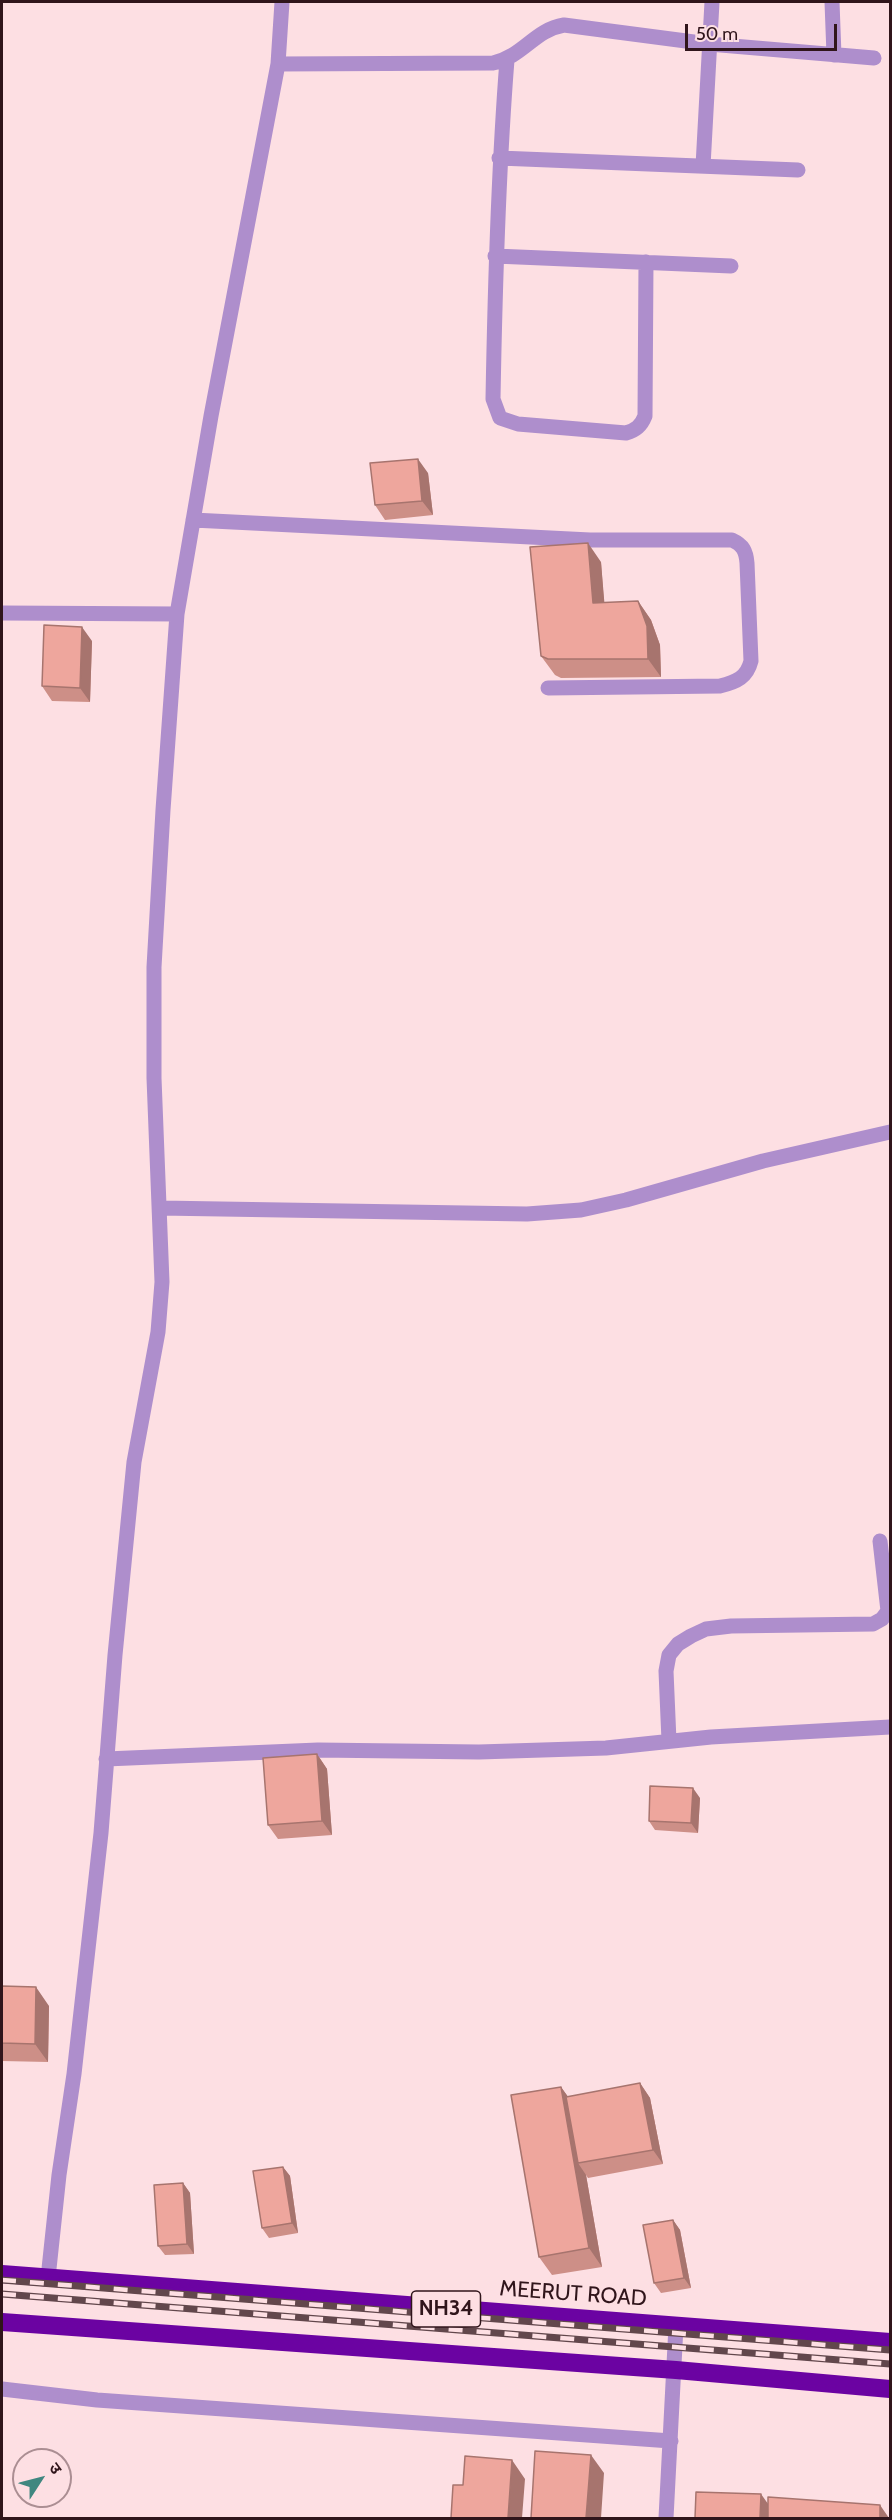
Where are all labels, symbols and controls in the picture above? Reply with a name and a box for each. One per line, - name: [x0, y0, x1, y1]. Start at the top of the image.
- scale bar: [688, 12, 840, 50]
- text: 50 m: [696, 23, 738, 45]
- street label: MEERUT ROAD: [499, 2276, 647, 2312]
- road number: NH34: [412, 2291, 480, 2327]
- north arrow: [12, 2448, 72, 2508]
- text: उ: [45, 2459, 66, 2478]

